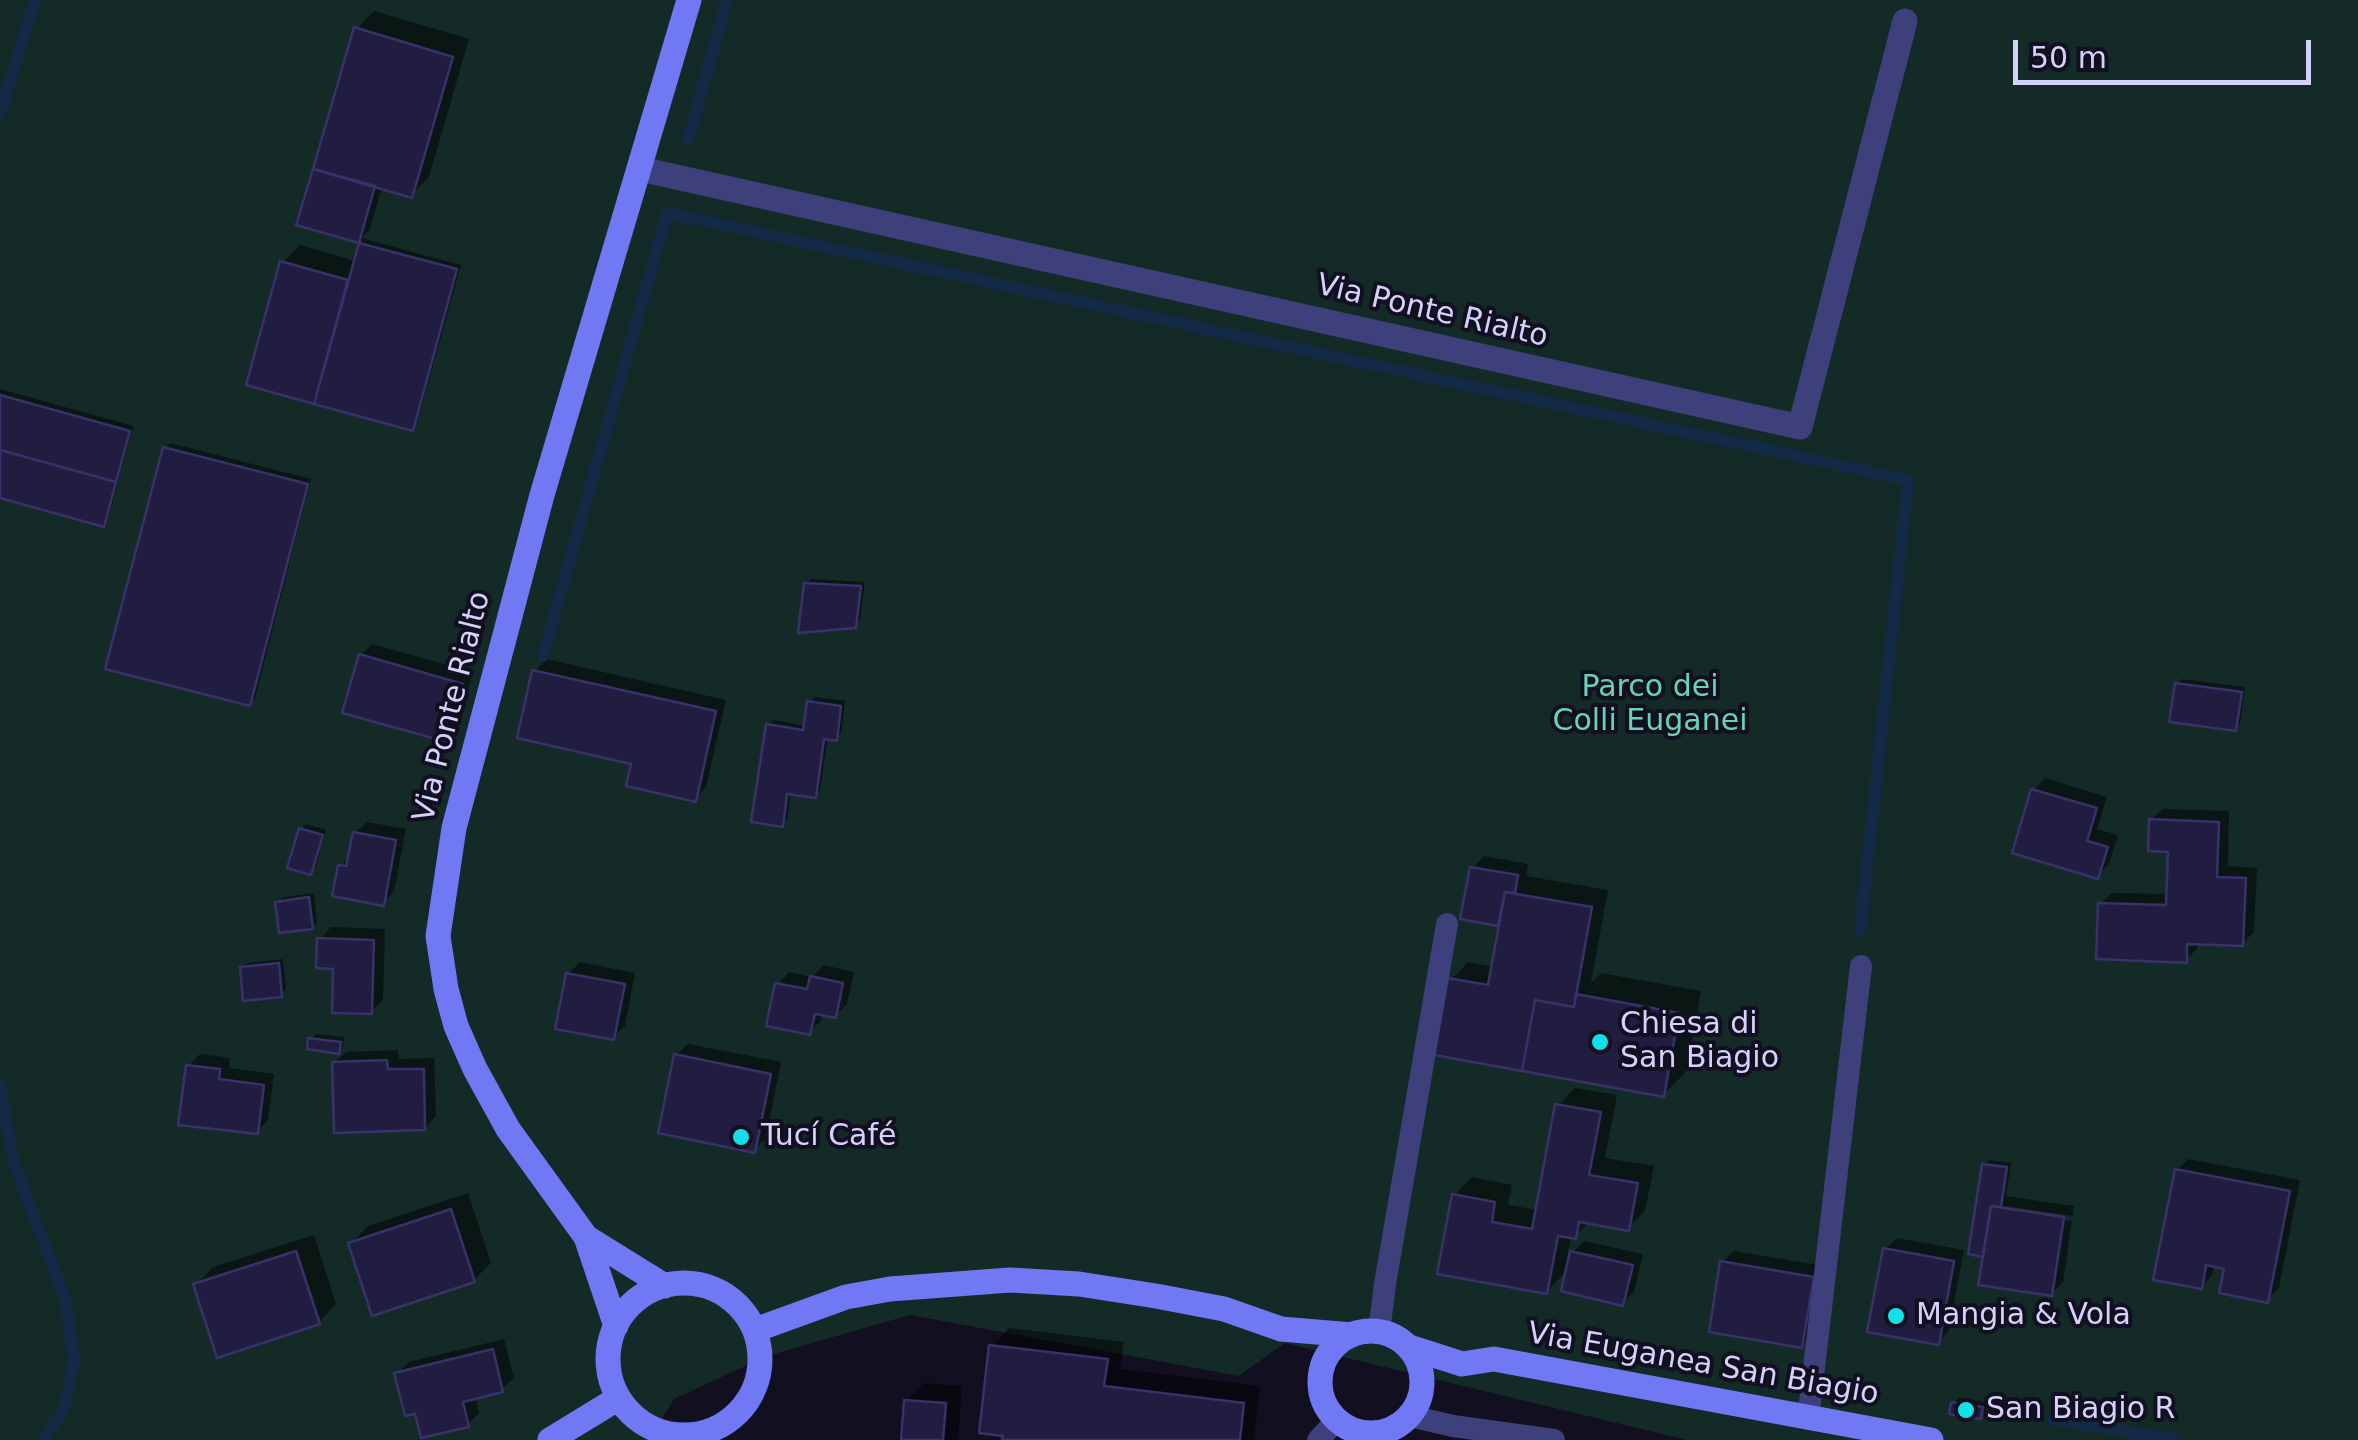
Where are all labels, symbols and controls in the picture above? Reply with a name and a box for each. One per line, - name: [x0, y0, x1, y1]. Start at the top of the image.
- scale bar: [2018, 20, 2316, 82]
- text: 50 m: [2030, 40, 2107, 75]
- street label: Via Ponte Rialto: [1313, 268, 1551, 356]
- street label: Via Ponte Rialto: [407, 588, 499, 826]
- park label: Parco dei Colli Euganei: [1552, 670, 1748, 740]
- place label: Chiesa di San Biagio: [1620, 1007, 1779, 1078]
- marker: Chiesa di San Biagio: [1589, 1031, 1611, 1053]
- place label: Tucí Café: [761, 1119, 896, 1155]
- marker: Tucí Café: [730, 1126, 752, 1148]
- place label: Mangia & Vola: [1916, 1298, 2131, 1334]
- marker: Mangia & Vola: [1885, 1305, 1907, 1327]
- street label: Via Euganea San Biagio: [1525, 1316, 1881, 1414]
- place label: San Biagio R: [1986, 1392, 2175, 1428]
- marker: San Biagio R: [1955, 1399, 1977, 1421]

